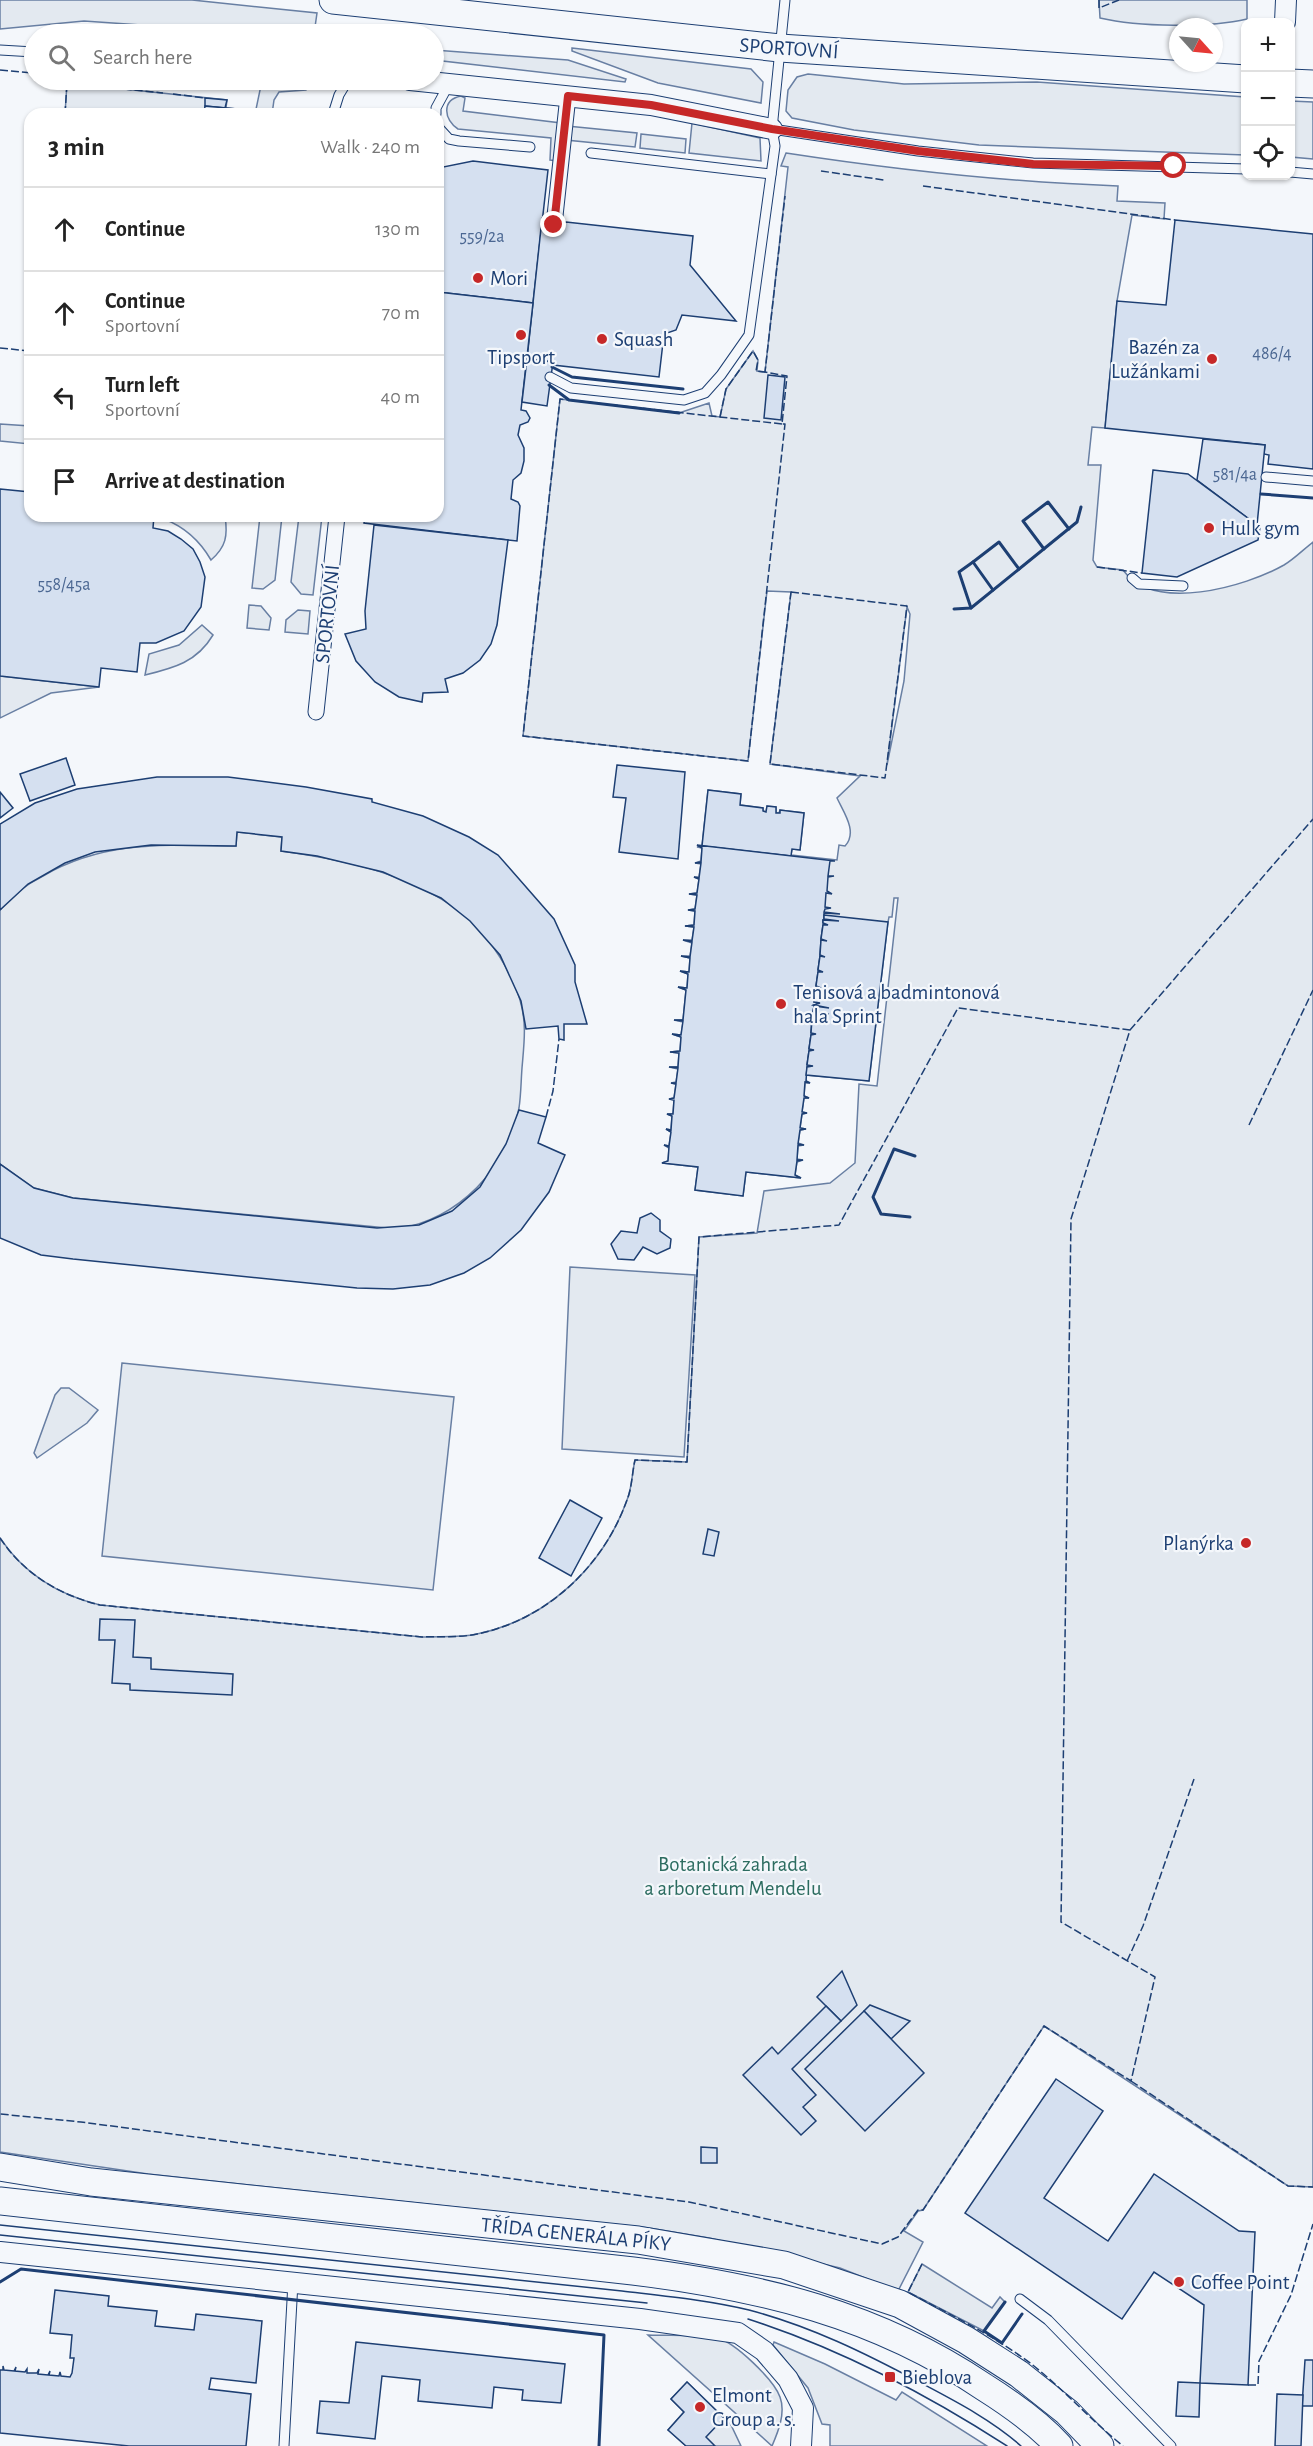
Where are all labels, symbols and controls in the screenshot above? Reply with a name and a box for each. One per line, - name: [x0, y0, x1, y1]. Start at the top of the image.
- north arrow: [1169, 18, 1223, 72]
- map controls: [1241, 18, 1295, 180]
- button: +: [1241, 18, 1295, 72]
- search box: [24, 24, 444, 90]
- street label: SPORTOVNÍ: [739, 33, 840, 62]
- icon: search: [45, 41, 78, 74]
- text: Search here: [93, 46, 192, 68]
- button: −: [1241, 72, 1295, 126]
- button: locate: [1241, 126, 1295, 180]
- text: 3 min: [48, 134, 105, 160]
- text: Walk · 240 m: [320, 137, 420, 157]
- route start: [1160, 152, 1186, 178]
- route end: [540, 211, 566, 237]
- icon: ahead: [48, 213, 81, 246]
- text: Continue: [105, 218, 185, 240]
- text: 130 m: [375, 219, 420, 239]
- house number: 559/2a: [459, 228, 505, 246]
- place label: Mori: [490, 268, 528, 289]
- marker: Mori: [471, 271, 485, 285]
- text: Continue: [105, 290, 185, 312]
- icon: ahead: [48, 297, 81, 330]
- text: 70 m: [382, 303, 420, 323]
- text: Sportovní: [105, 316, 180, 336]
- marker: Tipsport: [514, 328, 528, 342]
- place label: Squash: [614, 329, 673, 350]
- marker: Squash: [595, 332, 609, 346]
- place label: Bazén za Lužánkami: [1111, 337, 1200, 382]
- house number: 486/4: [1252, 345, 1292, 363]
- place label: Tipsport: [487, 347, 555, 368]
- marker: Bazén za Lužánkami: [1205, 352, 1219, 366]
- text: Turn left: [105, 374, 179, 396]
- icon: left: [48, 381, 81, 414]
- text: 40 m: [381, 387, 420, 407]
- text: Sportovní: [105, 400, 180, 420]
- icon: arrive: [48, 465, 81, 498]
- house number: 581/4a: [1213, 466, 1257, 484]
- text: Arrive at destination: [105, 470, 285, 492]
- place label: Hulk gym: [1221, 518, 1300, 539]
- marker: Hulk gym: [1202, 521, 1216, 535]
- street label: SPORTOVNÍ: [310, 563, 343, 665]
- house number: 558/45a: [37, 576, 91, 594]
- place label: Tenisová a badmintonová hala Sprint: [793, 982, 1000, 1027]
- marker: Tenisová a badmintonová hala Sprint: [774, 997, 788, 1011]
- place label: Planýrka: [1163, 1533, 1234, 1554]
- marker: Planýrka: [1239, 1536, 1253, 1550]
- park label: Botanická zahrada a arboretum Mendelu: [644, 1854, 822, 1899]
- street label: TŘÍDA GENERÁLA PÍKY: [480, 2212, 672, 2255]
- place label: Coffee Point: [1191, 2272, 1290, 2293]
- marker: Coffee Point: [1172, 2275, 1186, 2289]
- place label: Bieblova: [902, 2367, 973, 2388]
- marker: Bieblova: [883, 2370, 897, 2384]
- place label: Elmont Group a. s.: [712, 2385, 796, 2430]
- marker: Elmont Group a. s.: [693, 2400, 707, 2414]

